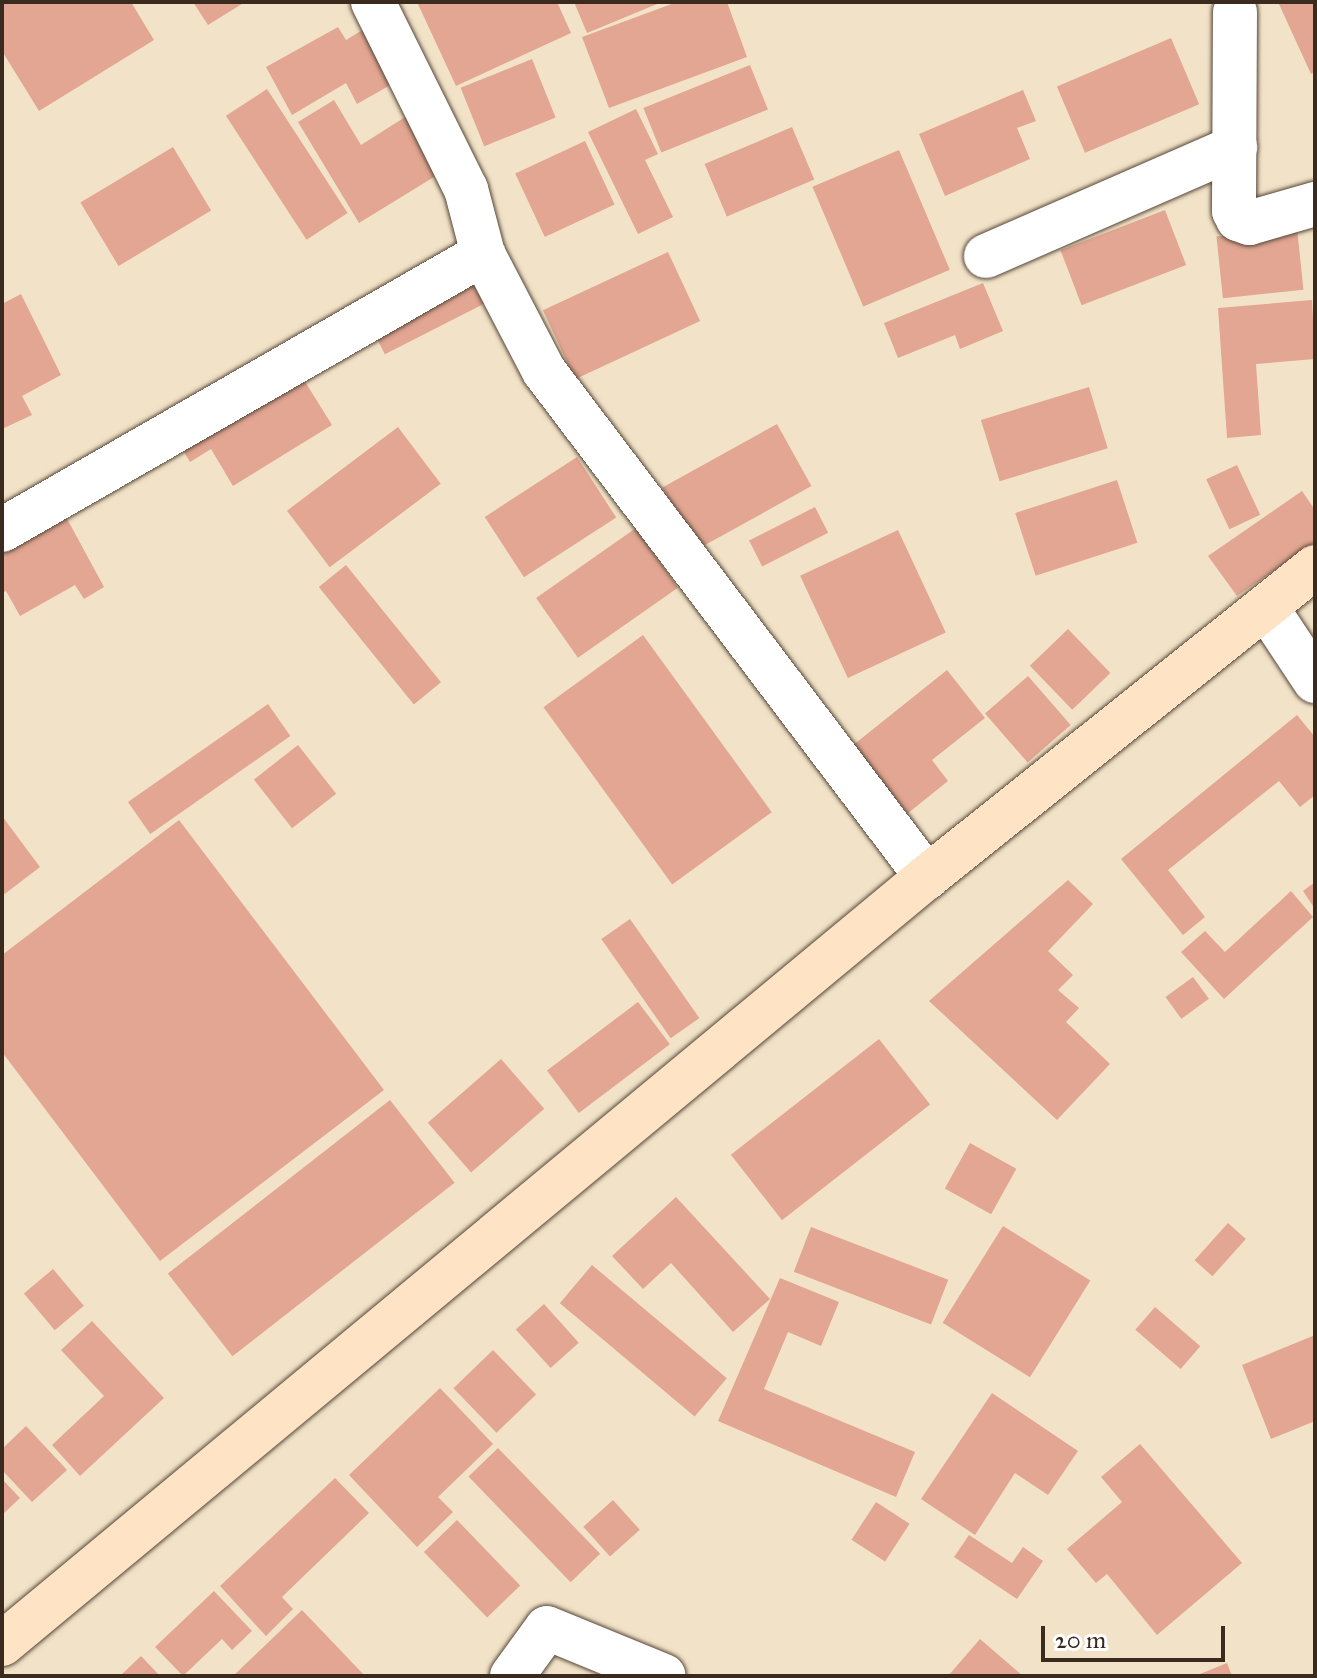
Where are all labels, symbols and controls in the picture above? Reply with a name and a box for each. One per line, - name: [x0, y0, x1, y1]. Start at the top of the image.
- scale bar: [1045, 1610, 1229, 1660]
- text: 20 m: [1055, 1625, 1106, 1655]

